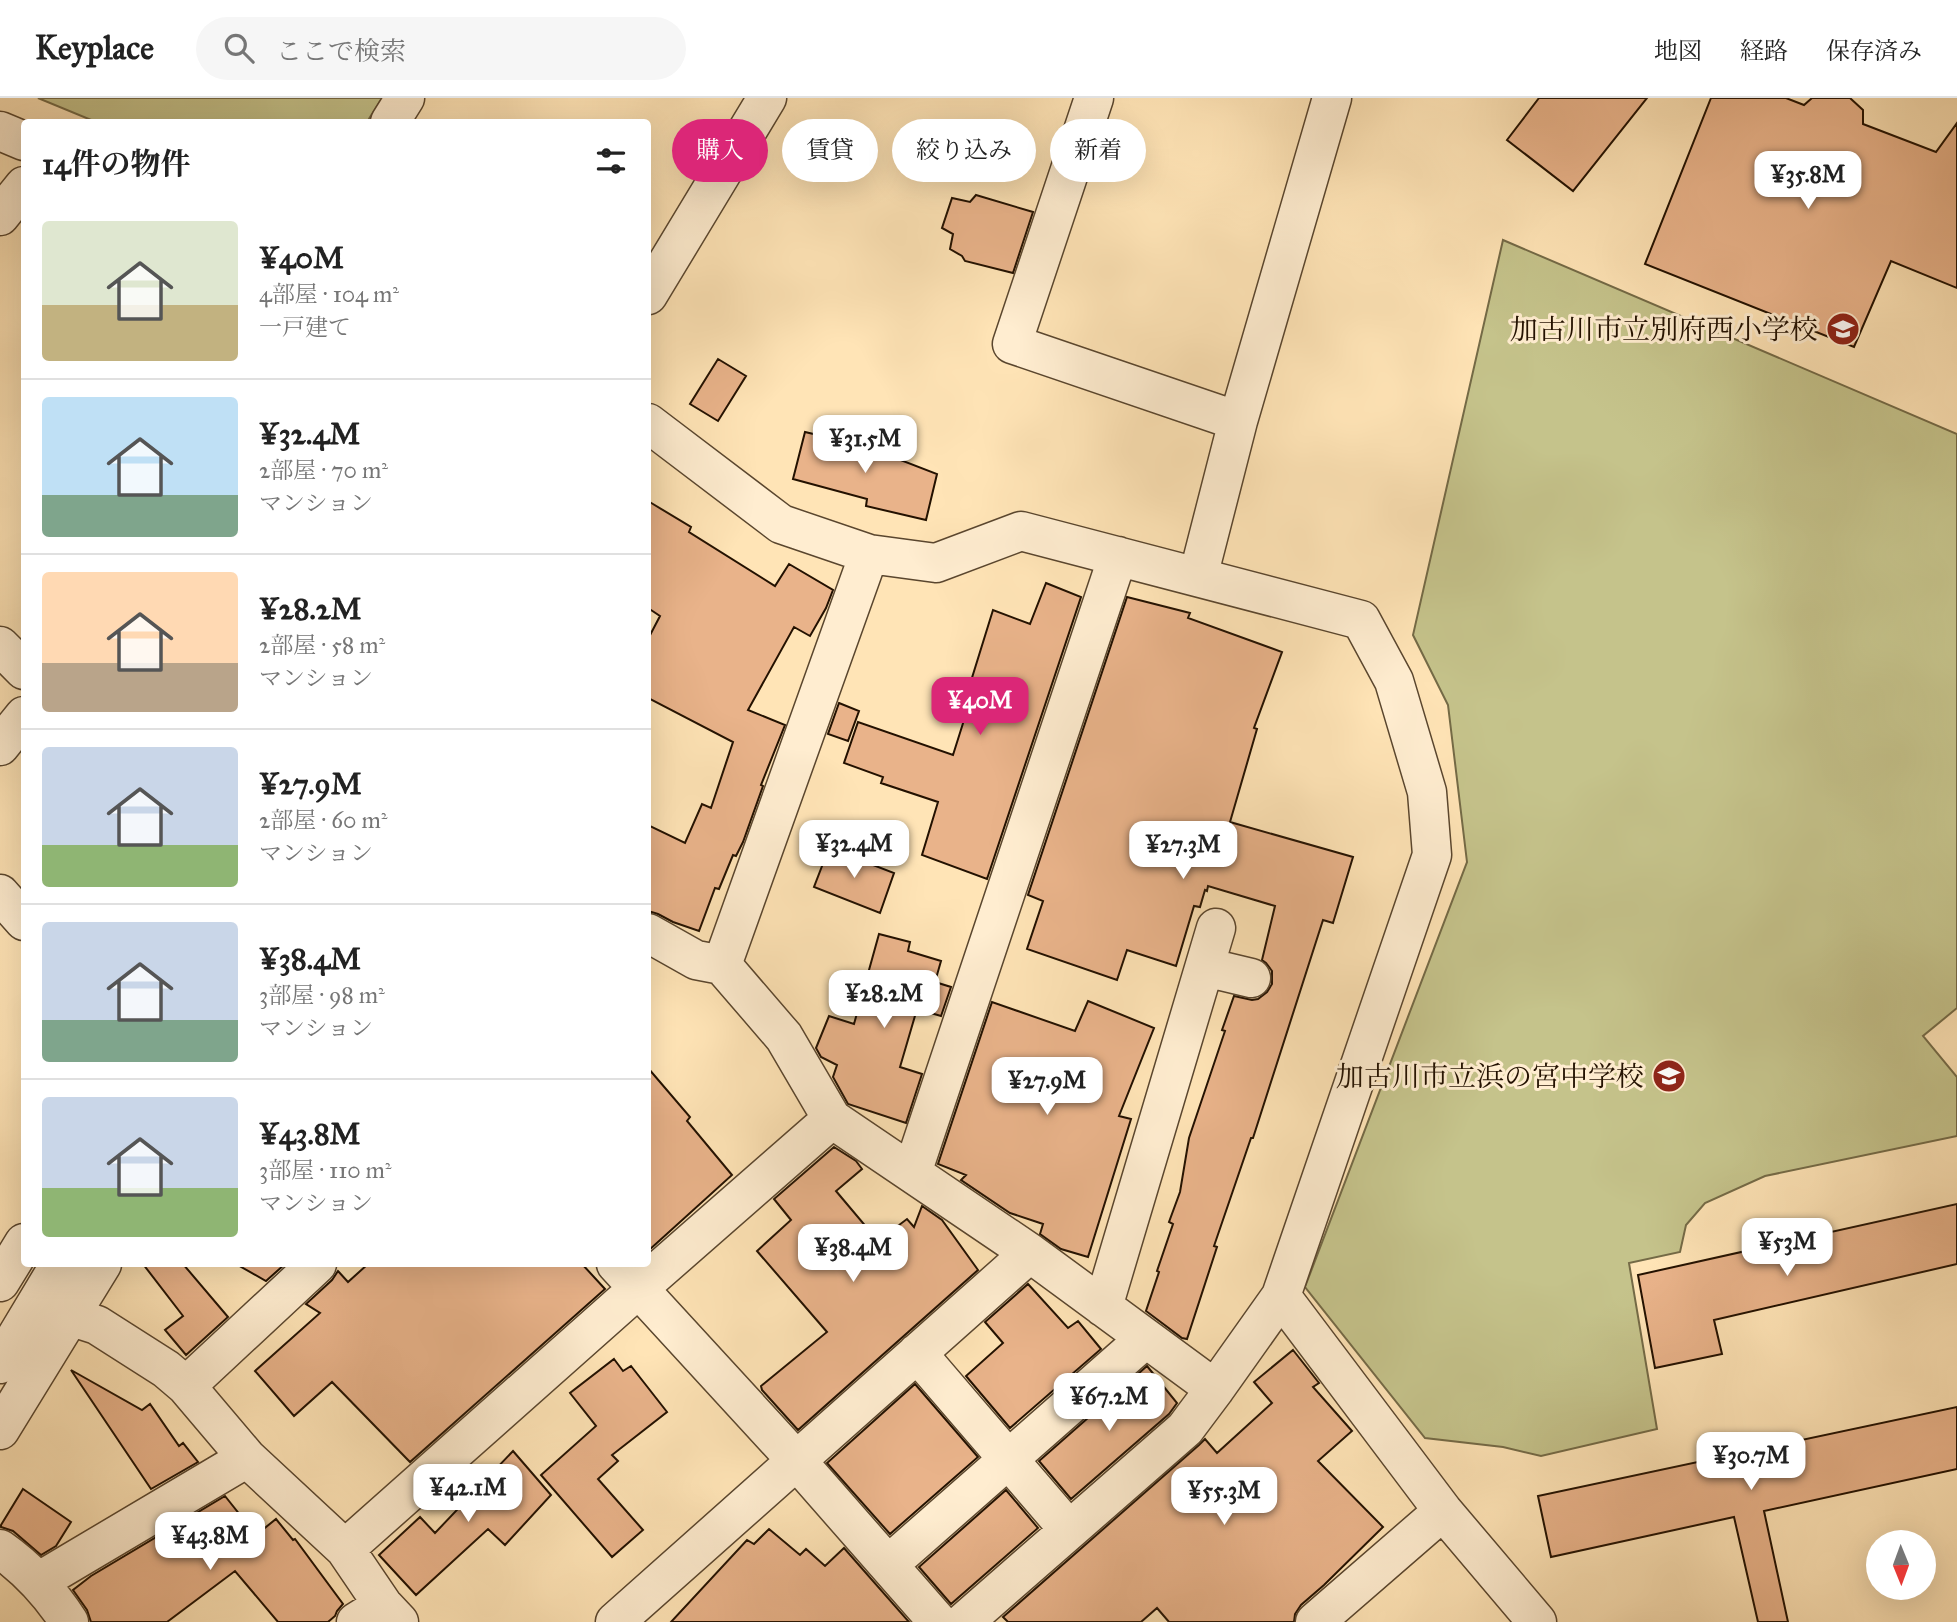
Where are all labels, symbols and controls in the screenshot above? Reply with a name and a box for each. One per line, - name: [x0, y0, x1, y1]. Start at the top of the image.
- search box: [196, 17, 686, 80]
- text: Keyplace: [35, 28, 154, 68]
- icon: search: [220, 29, 258, 67]
- text: ここで検索: [276, 35, 406, 67]
- text: 地図: [1654, 36, 1702, 66]
- text: 経路: [1740, 36, 1788, 66]
- text: 保存済み: [1826, 36, 1922, 66]
- chip: 購入: [672, 119, 768, 182]
- chip: 賃貸: [782, 119, 878, 182]
- chip: 絞り込み: [892, 119, 1036, 182]
- chip: 新着: [1050, 119, 1146, 182]
- icon: filters: [592, 142, 630, 180]
- text: 14件の物件: [42, 146, 191, 182]
- pin: ¥35.8M: [1751, 152, 1865, 211]
- text: ¥35.8M: [1770, 160, 1846, 188]
- text: ¥40M: [259, 240, 344, 276]
- icon: home: [98, 249, 182, 333]
- text: 4部屋 · 104 m²: [259, 280, 399, 308]
- school or university icon: 加古川市立別府西小学校: [1824, 310, 1862, 348]
- place label: 加古川市立別府西小学校: [1510, 312, 1818, 347]
- text: 一戸建て: [259, 313, 351, 341]
- text: ¥32.4M: [259, 416, 360, 452]
- pin: ¥31.5M: [808, 416, 922, 475]
- text: ¥31.5M: [829, 424, 901, 452]
- icon: home: [98, 425, 182, 509]
- text: 2部屋 · 70 m²: [259, 456, 388, 484]
- text: マンション: [259, 489, 373, 517]
- text: ¥28.2M: [259, 591, 361, 627]
- icon: home: [98, 600, 182, 684]
- text: 2部屋 · 58 m²: [259, 631, 385, 659]
- text: マンション: [259, 664, 373, 692]
- pin: ¥40M: [939, 678, 1021, 737]
- text: ¥40M: [947, 686, 1013, 714]
- text: ¥27.9M: [259, 766, 362, 802]
- icon: home: [98, 775, 182, 859]
- text: 2部屋 · 60 m²: [259, 806, 387, 834]
- pin: ¥32.4M: [797, 820, 911, 880]
- pin: ¥27.3M: [1126, 822, 1240, 881]
- text: ¥32.4M: [815, 829, 893, 857]
- text: ¥27.3M: [1145, 830, 1221, 858]
- text: マンション: [259, 839, 373, 867]
- text: ¥38.4M: [259, 941, 361, 977]
- icon: home: [98, 950, 182, 1034]
- pin: ¥28.2M: [827, 970, 941, 1030]
- text: ¥28.2M: [845, 979, 923, 1007]
- text: 3部屋 · 98 m²: [259, 981, 385, 1009]
- text: マンション: [259, 1014, 373, 1042]
- school or university icon: 加古川市立浜の宮中学校: [1650, 1057, 1688, 1095]
- pin: ¥27.9M: [990, 1058, 1104, 1117]
- place label: 加古川市立浜の宮中学校: [1336, 1059, 1644, 1094]
- text: ¥27.9M: [1008, 1066, 1086, 1094]
- text: ¥43.8M: [259, 1116, 361, 1152]
- icon: home: [98, 1125, 182, 1209]
- text: 3部屋 · 110 m²: [259, 1156, 392, 1184]
- text: マンション: [259, 1189, 373, 1217]
- pin: ¥53M: [1746, 1218, 1828, 1278]
- pin: ¥38.4M: [796, 1224, 910, 1284]
- text: ¥53M: [1758, 1227, 1816, 1255]
- text: ¥38.4M: [814, 1233, 892, 1261]
- pin: ¥67.2M: [1052, 1374, 1166, 1433]
- text: ¥67.2M: [1070, 1382, 1148, 1410]
- pin: ¥30.7M: [1694, 1432, 1808, 1492]
- text: ¥30.7M: [1712, 1441, 1790, 1469]
- pin: ¥42.1M: [411, 1464, 525, 1524]
- pin: ¥55.3M: [1167, 1468, 1281, 1527]
- text: ¥42.1M: [429, 1473, 507, 1501]
- text: ¥55.3M: [1187, 1476, 1261, 1504]
- pin: ¥43.8M: [153, 1512, 267, 1572]
- text: ¥43.8M: [171, 1521, 249, 1549]
- north arrow: [1866, 1530, 1936, 1600]
- map controls: [1866, 1530, 1936, 1600]

